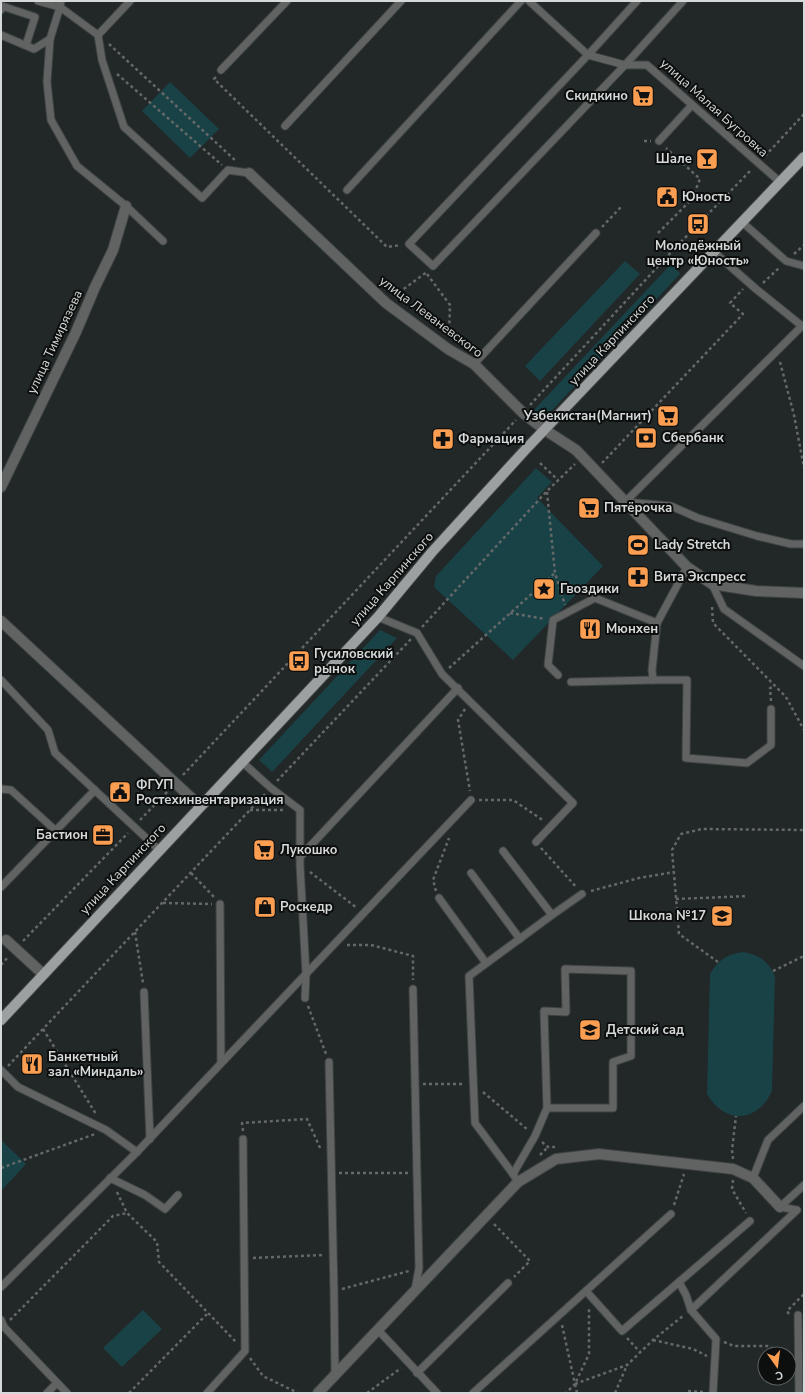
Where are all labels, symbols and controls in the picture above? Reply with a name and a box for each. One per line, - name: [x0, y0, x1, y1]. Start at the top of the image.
- street label: улица Малая Бугровка: [656, 55, 772, 161]
- supermarket icon: Скидкино: [630, 83, 656, 109]
- place label: Скидкино: [565, 87, 628, 105]
- bar icon: Шале: [694, 146, 720, 172]
- place label: Шале: [656, 150, 692, 168]
- public building icon: Юность: [654, 184, 680, 210]
- place label: Юность: [682, 188, 731, 206]
- bus stop icon: Молодёжный центр «Юность»: [685, 211, 711, 237]
- place label: Молодёжный центр «Юность»: [647, 237, 749, 270]
- street label: улица Леваневского: [375, 272, 487, 362]
- street label: улица Тимирязева: [23, 287, 87, 397]
- street label: улица Карпинского: [565, 290, 659, 390]
- supermarket icon: Узбекистан(Магнит): [655, 403, 681, 429]
- place label: Узбекистан(Магнит): [523, 407, 652, 425]
- bank icon: Сбербанк: [633, 425, 659, 451]
- pharmacy icon: Фармация: [430, 426, 456, 452]
- place label: Сбербанк: [662, 429, 725, 447]
- place label: Фармация: [458, 430, 524, 448]
- supermarket icon: Пятёрочка: [576, 495, 602, 521]
- place label: Пятёрочка: [604, 499, 672, 517]
- street label: улица Карпинского: [346, 528, 438, 630]
- sports icon: Lady Stretch: [625, 532, 651, 558]
- place label: Lady Stretch: [654, 536, 730, 554]
- pharmacy icon: Вита Экспресс: [625, 564, 651, 590]
- place label: Вита Экспресс: [654, 568, 747, 586]
- place icon: Гвоздики: [531, 576, 557, 602]
- place label: Гвоздики: [560, 580, 619, 598]
- restaurant icon: Мюнхен: [577, 616, 603, 642]
- place label: Мюнхен: [606, 620, 658, 638]
- place label: Гусиловский рынок: [314, 645, 393, 678]
- bus stop icon: Гусиловский рынок: [286, 648, 312, 674]
- place label: ФГУП Ростехинвентаризация: [136, 776, 284, 809]
- public building icon: ФГУП Ростехинвентаризация: [107, 779, 133, 805]
- street label: улица Карпинского: [76, 819, 170, 919]
- office icon: Бастион: [90, 822, 116, 848]
- place label: Бастион: [36, 826, 88, 844]
- supermarket icon: Лукошко: [251, 837, 277, 863]
- place label: Лукошко: [280, 841, 338, 859]
- shop icon: Роскедр: [252, 894, 278, 920]
- place label: Роскедр: [280, 898, 333, 916]
- school or university icon: Школа №17: [709, 903, 735, 929]
- place label: Школа №17: [629, 907, 706, 925]
- school or university icon: Детский сад: [577, 1017, 603, 1043]
- place label: Детский сад: [606, 1021, 684, 1039]
- place label: Банкетный зал «Миндаль»: [48, 1048, 143, 1081]
- restaurant icon: Банкетный зал «Миндаль»: [19, 1051, 45, 1077]
- north arrow: [757, 1346, 797, 1386]
- text: С: [773, 1367, 785, 1384]

